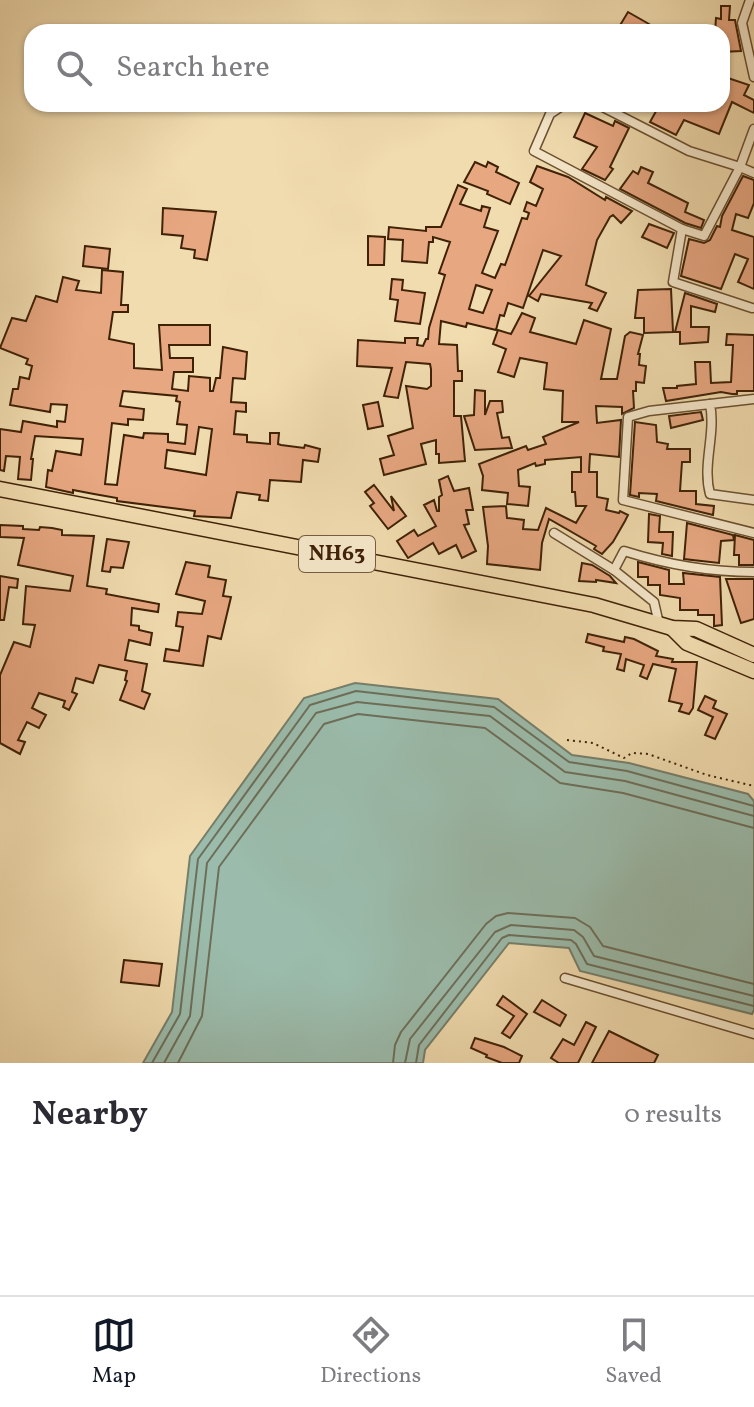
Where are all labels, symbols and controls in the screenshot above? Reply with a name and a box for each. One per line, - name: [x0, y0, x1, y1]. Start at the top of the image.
- search box: [24, 24, 730, 112]
- icon: search: [52, 46, 96, 90]
- text: Search here: [116, 47, 270, 89]
- road number: NH63: [299, 536, 375, 572]
- text: Nearby: [32, 1092, 148, 1139]
- text: 0 results: [624, 1097, 722, 1133]
- tab: Map: [92, 1313, 136, 1392]
- tab: Directions: [320, 1313, 421, 1392]
- tab: Saved: [605, 1313, 662, 1392]

